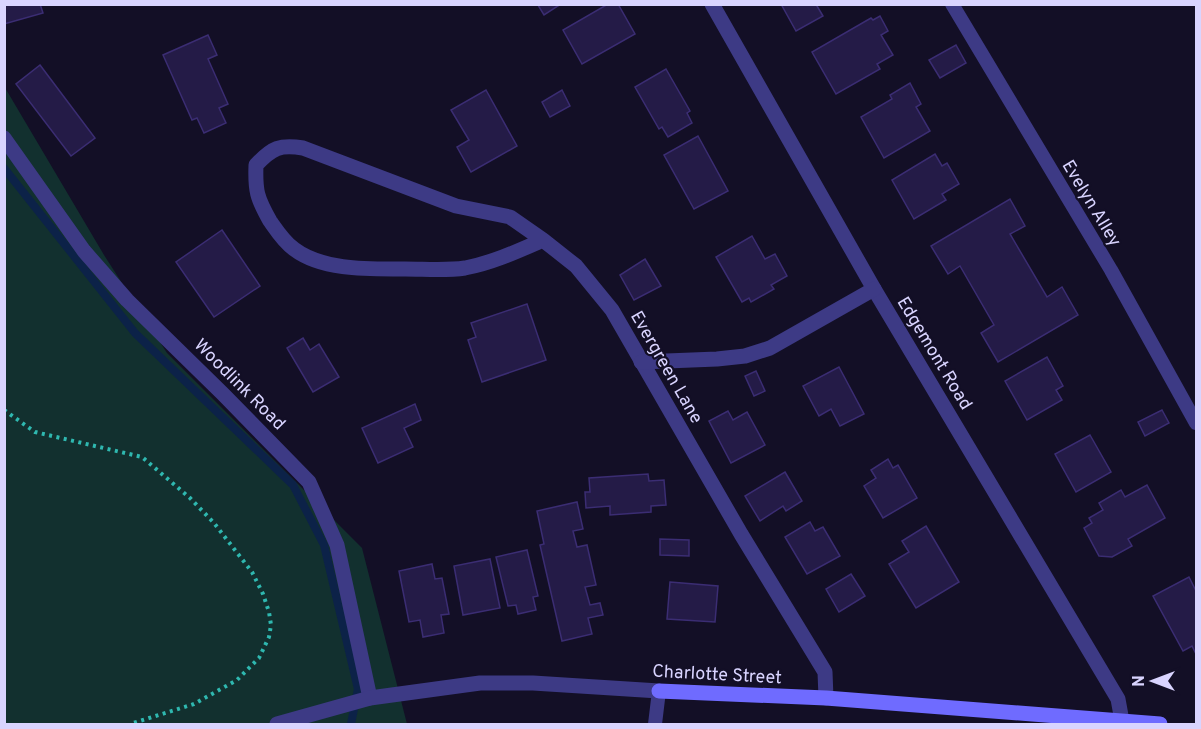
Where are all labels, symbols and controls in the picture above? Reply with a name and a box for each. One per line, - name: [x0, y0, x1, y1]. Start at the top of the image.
- street label: Evelyn Alley: [1056, 156, 1126, 251]
- street label: Edgemont Road: [891, 293, 977, 415]
- street label: Evergreen Lane: [624, 307, 707, 428]
- street label: Woodlink Road: [188, 334, 290, 436]
- north arrow: [1123, 651, 1183, 711]
- street label: Charlotte Street: [652, 661, 782, 690]
- text: N: [1130, 675, 1150, 687]

